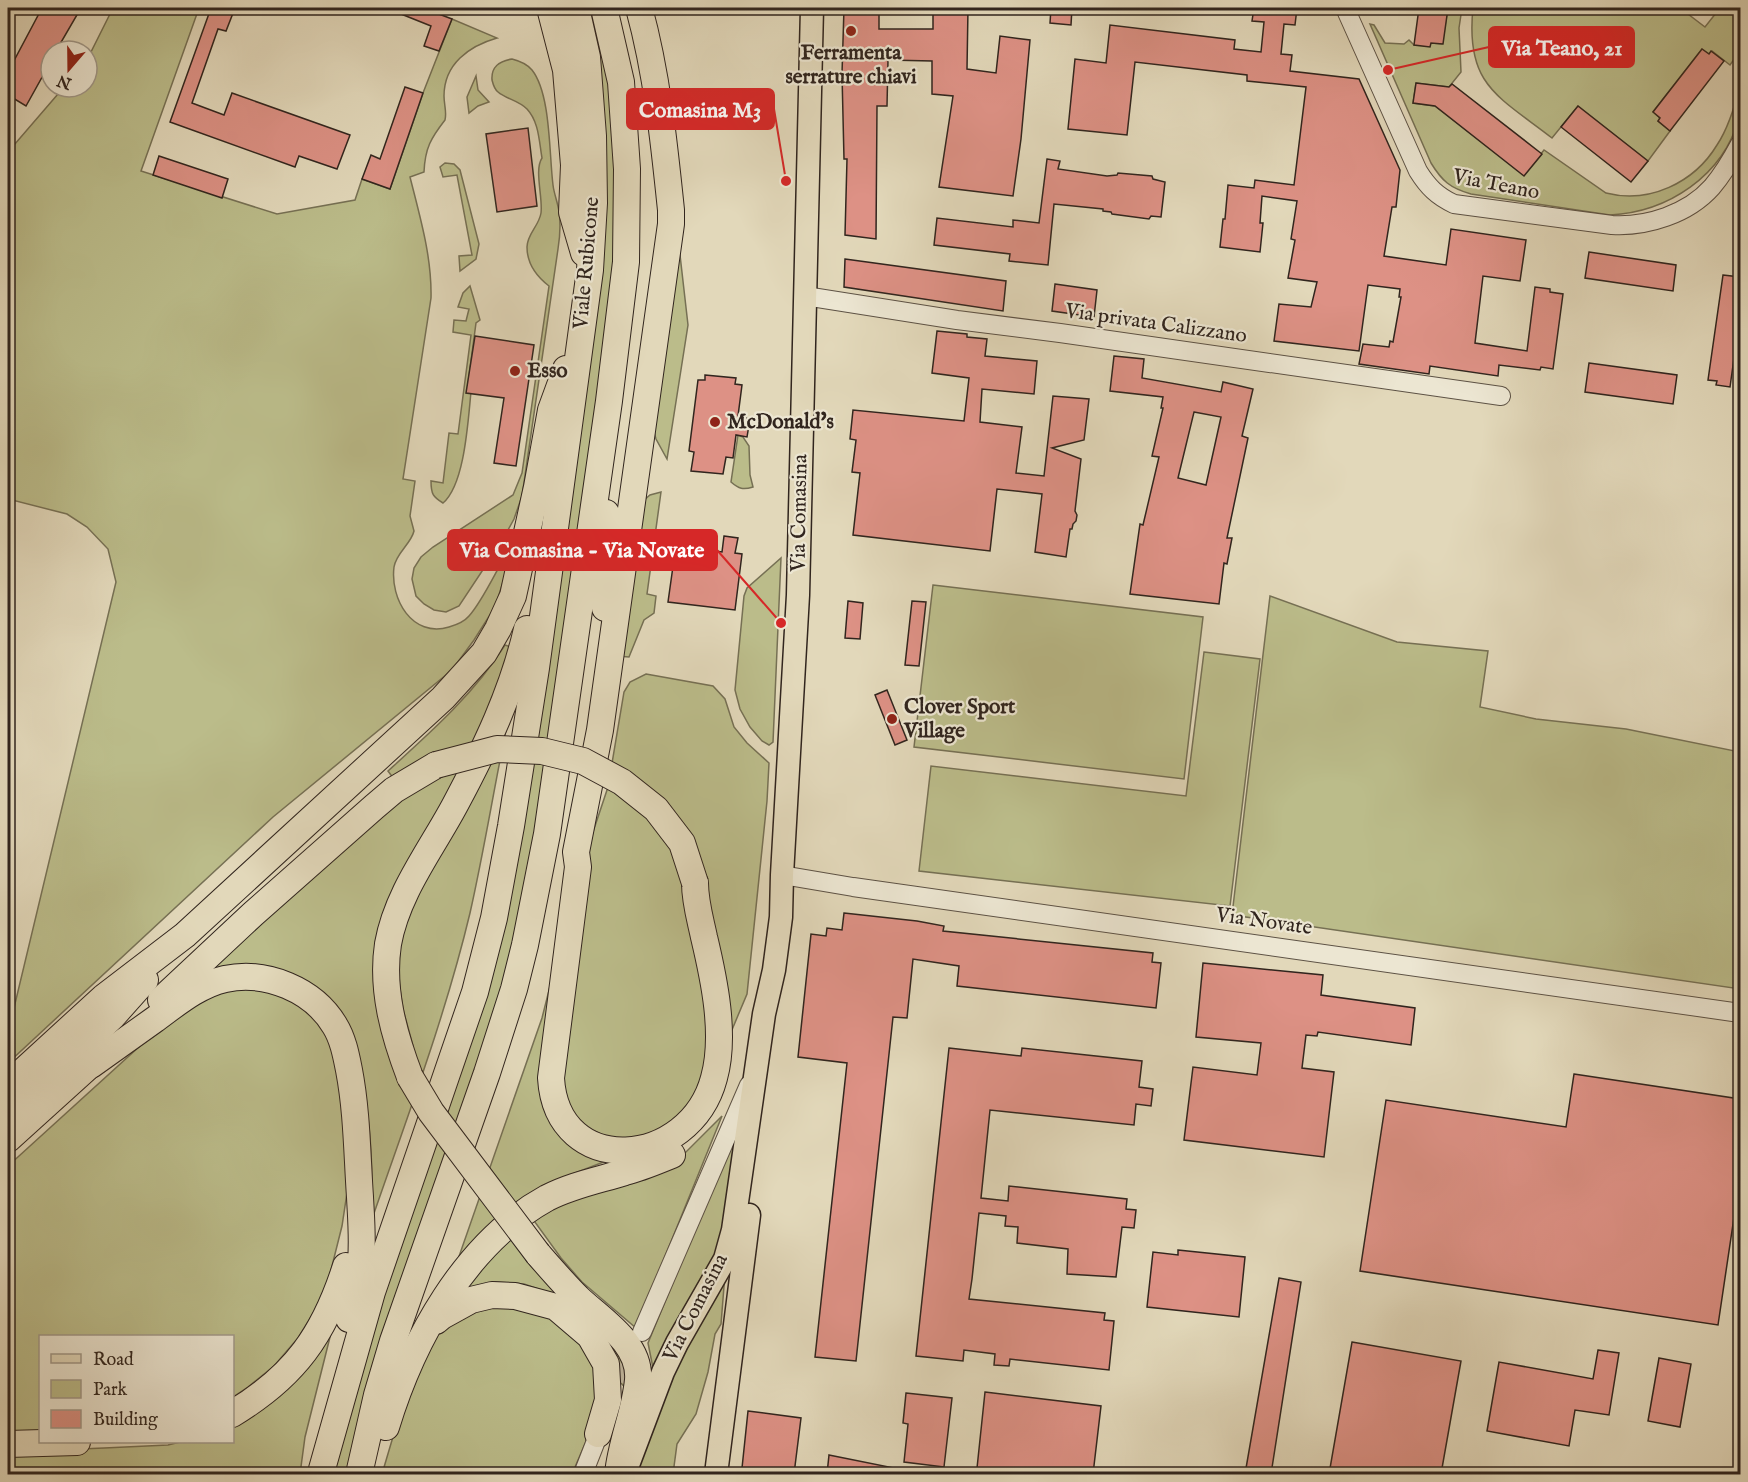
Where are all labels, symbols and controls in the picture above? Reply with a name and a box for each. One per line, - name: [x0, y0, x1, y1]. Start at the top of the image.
- marker: Ferramenta serrature chiavi: [844, 24, 858, 38]
- callout: Via Teano, 21: [1489, 27, 1634, 67]
- text: Via Teano, 21: [1500, 35, 1623, 63]
- north arrow: [39, 39, 99, 99]
- place label: Ferramenta serrature chiavi: [785, 40, 917, 91]
- text: N: [54, 69, 75, 93]
- callout: Comasina M3: [627, 89, 774, 129]
- text: Comasina M3: [639, 97, 761, 125]
- street label: Via Teano: [1449, 163, 1542, 207]
- street label: Viale Rubicone: [568, 195, 606, 331]
- street label: Via privata Calizzano: [1062, 298, 1249, 350]
- place label: Esso: [527, 358, 568, 385]
- marker: Esso: [508, 364, 522, 378]
- place label: McDonald's: [727, 409, 834, 436]
- marker: McDonald's: [708, 415, 722, 429]
- street label: Via Comasina: [785, 453, 815, 573]
- callout: Via Comasina - Via Novate: [448, 530, 717, 570]
- text: Via Comasina - Via Novate: [459, 537, 704, 565]
- place label: Clover Sport Village: [903, 694, 1016, 745]
- marker: Clover Sport Village: [885, 712, 899, 726]
- street label: Via Novate: [1213, 902, 1314, 942]
- street label: Via Comasina: [657, 1249, 735, 1368]
- legend: [39, 1335, 234, 1443]
- text: Road: [93, 1349, 134, 1372]
- text: Park: [93, 1379, 128, 1402]
- text: Building: [93, 1409, 158, 1432]

